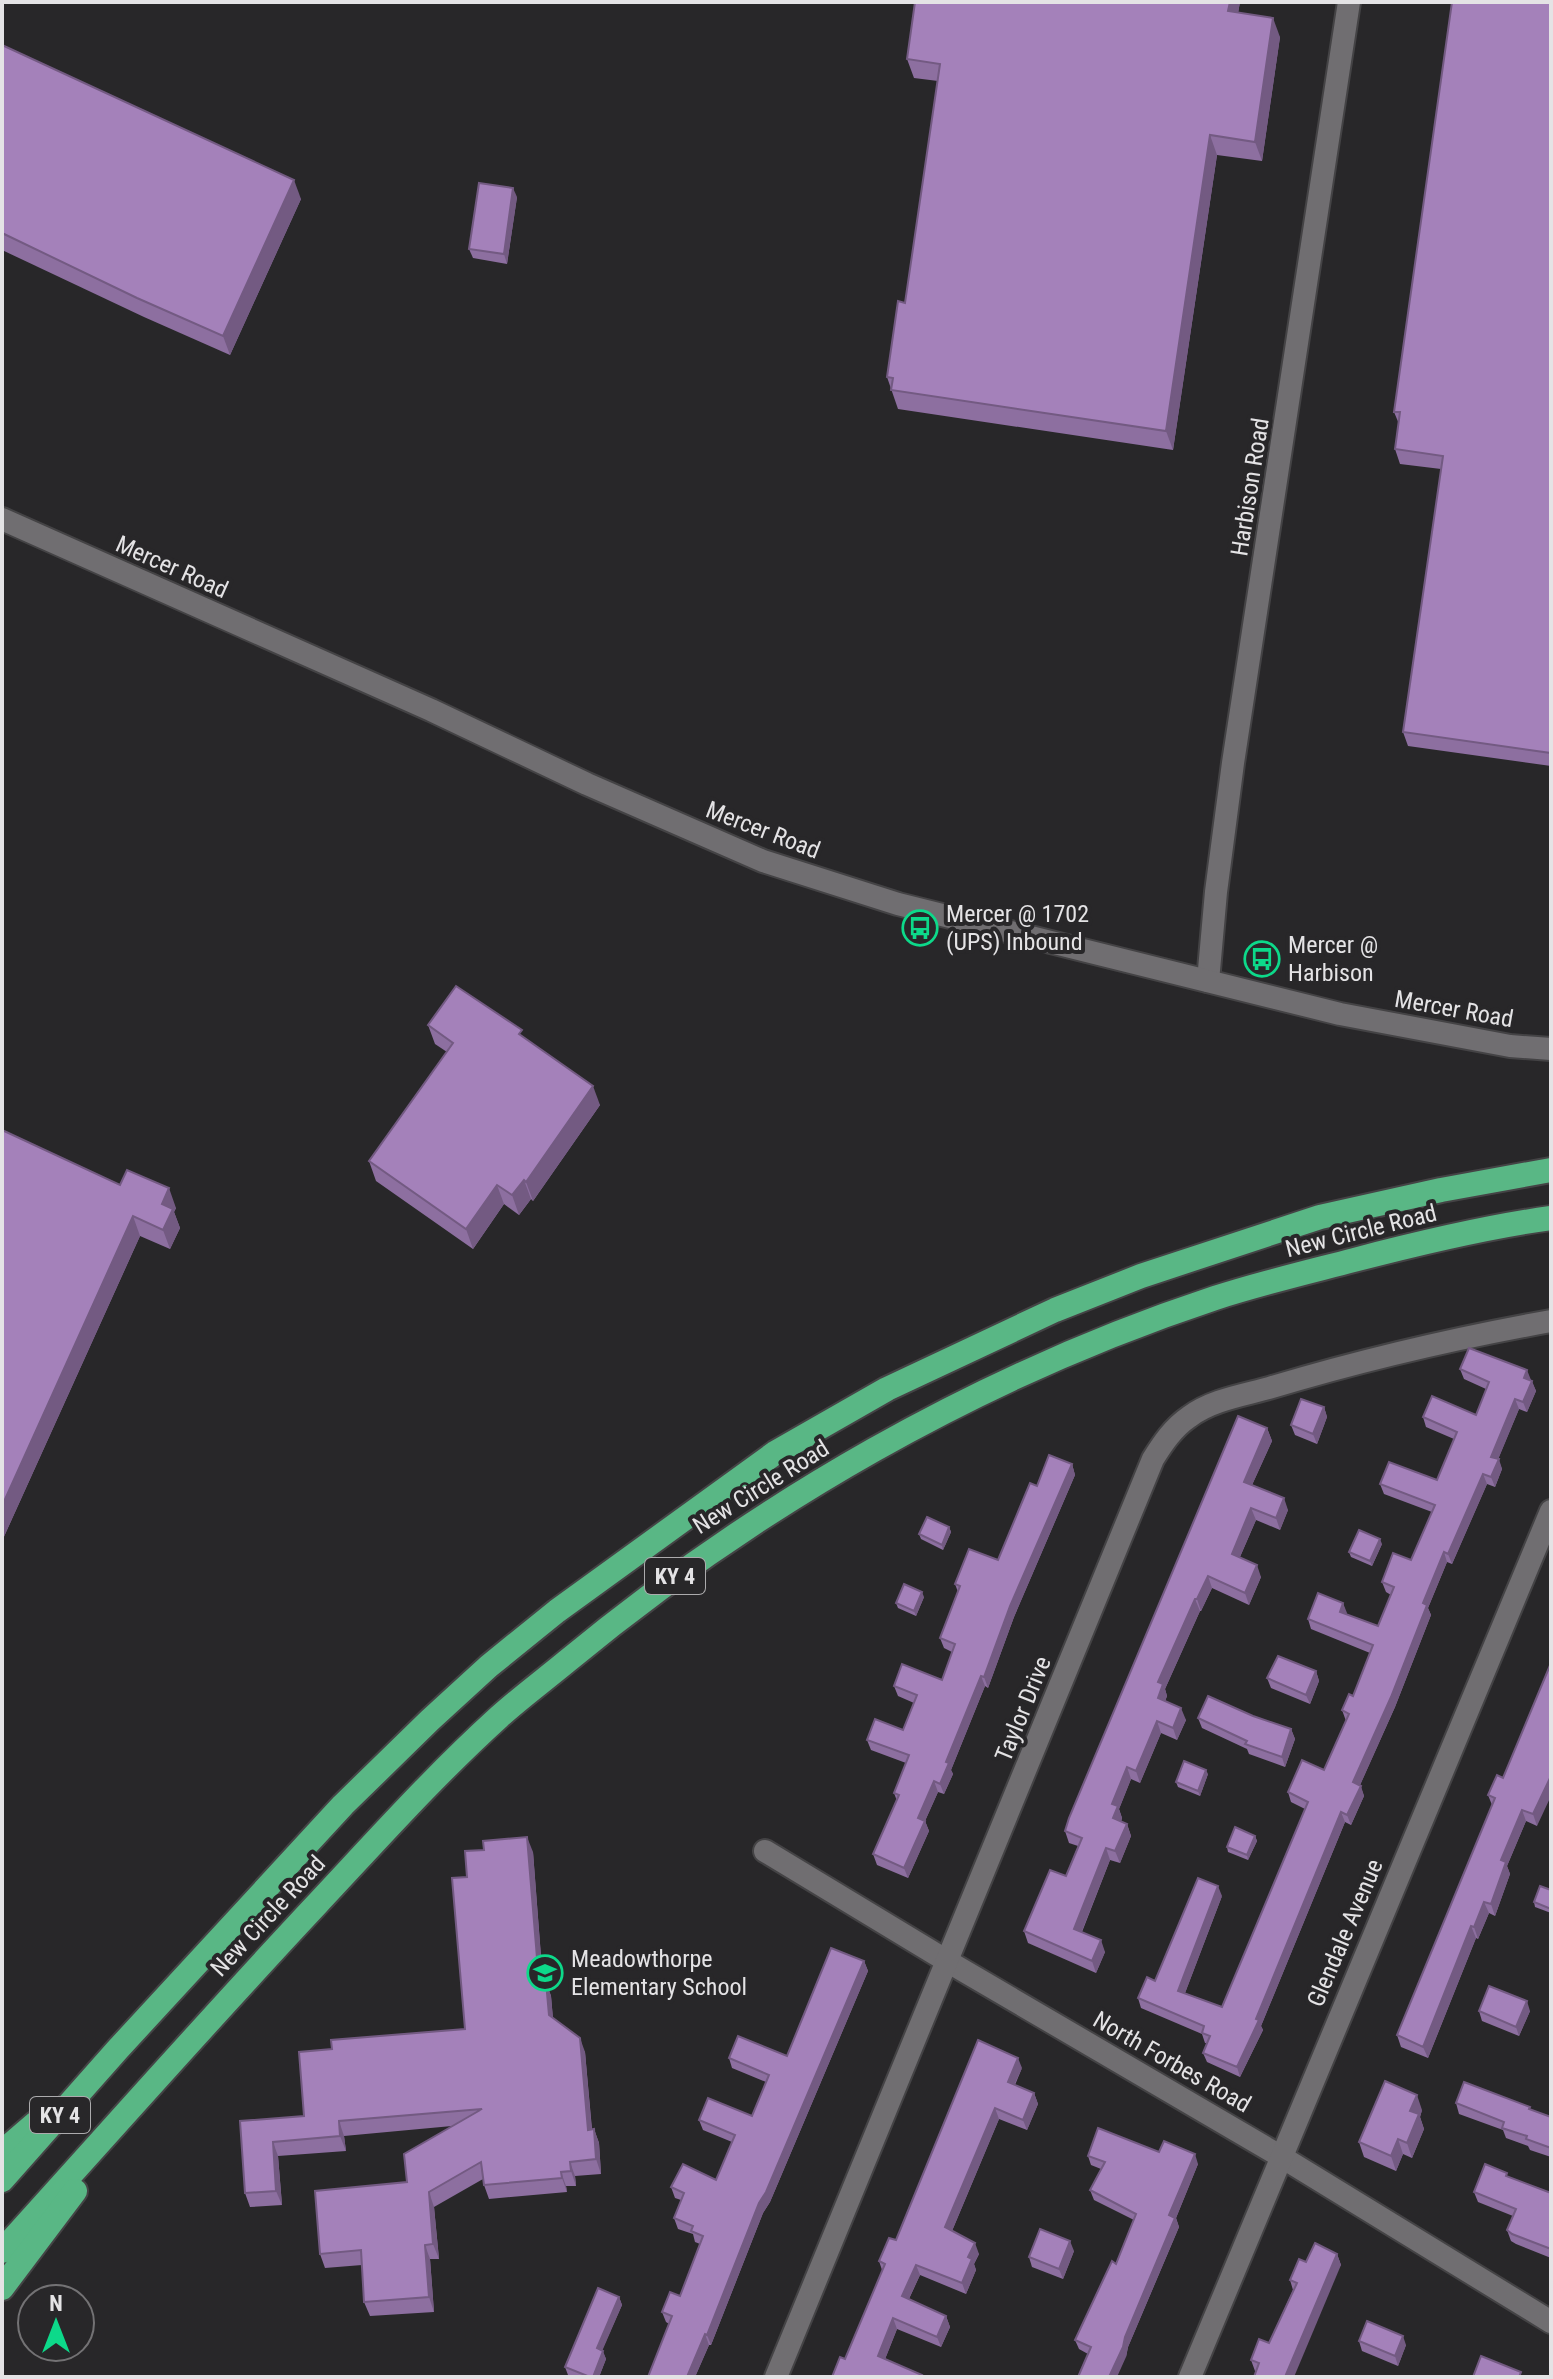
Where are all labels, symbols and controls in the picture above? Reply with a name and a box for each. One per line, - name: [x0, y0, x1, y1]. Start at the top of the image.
- street label: Harbison Road: [1225, 416, 1275, 558]
- street label: Mercer Road: [112, 530, 232, 604]
- street label: Mercer Road: [702, 795, 824, 865]
- place label: Mercer @ 1702 (UPS) Inbound: [946, 900, 1089, 956]
- bus stop icon: Mercer @ 1702 (UPS) Inbound: [901, 909, 939, 947]
- place label: Mercer @ Harbison: [1288, 931, 1378, 987]
- bus stop icon: Mercer @ Harbison: [1243, 940, 1281, 978]
- street label: Mercer Road: [1393, 985, 1515, 1033]
- street label: New Circle Road: [1282, 1199, 1440, 1263]
- street label: New Circle Road: [688, 1434, 834, 1540]
- road number: KY 4: [645, 1558, 705, 1594]
- street label: Taylor Drive: [989, 1652, 1057, 1766]
- street label: New Circle Road: [205, 1850, 331, 1982]
- street label: Glendale Avenue: [1301, 1855, 1389, 2011]
- place label: Meadowthorpe Elementary School: [571, 1945, 747, 2001]
- school or university icon: Meadowthorpe Elementary School: [526, 1954, 564, 1992]
- street label: North Forbes Road: [1088, 2006, 1256, 2118]
- road number: KY 4: [30, 2097, 90, 2133]
- north arrow: [16, 2283, 96, 2363]
- text: N: [49, 2291, 63, 2316]

